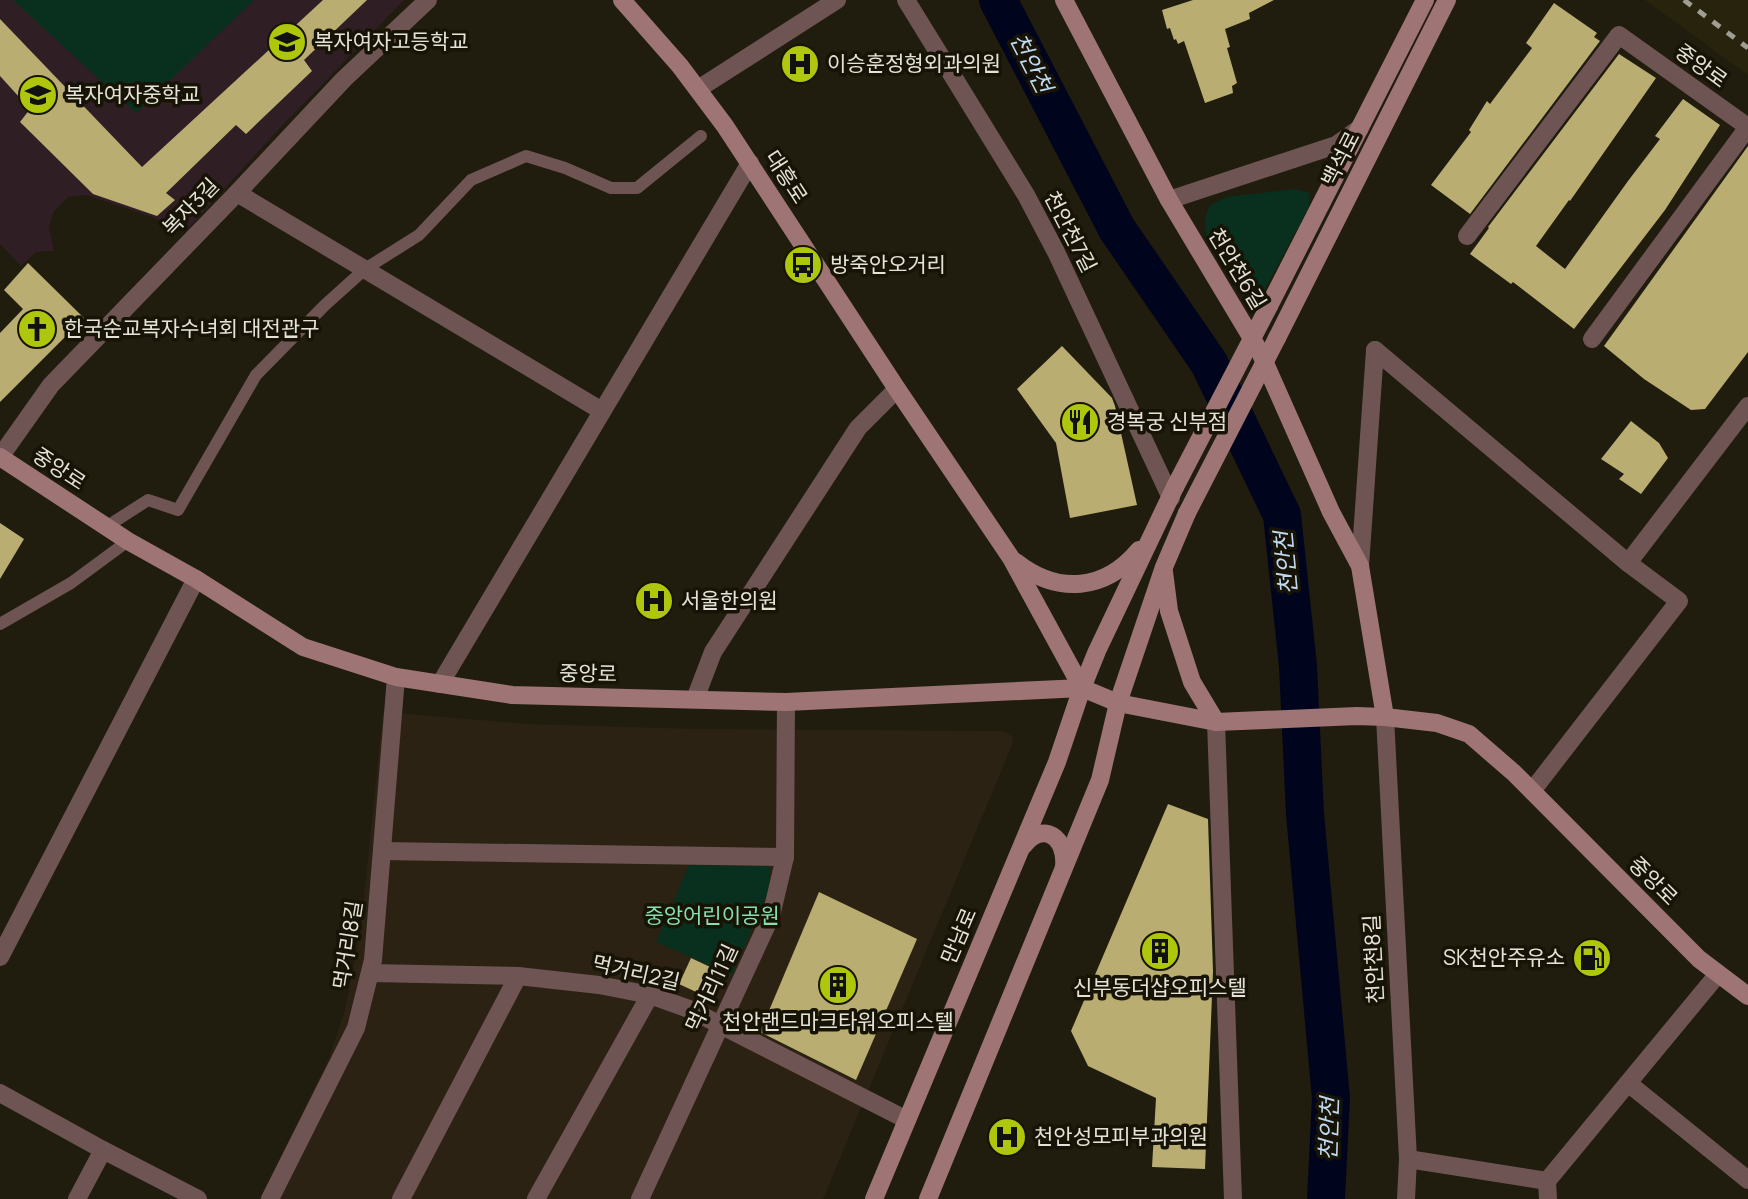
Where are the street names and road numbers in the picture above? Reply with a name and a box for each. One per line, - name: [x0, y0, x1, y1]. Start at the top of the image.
- street label: 중앙로: [1670, 37, 1733, 94]
- street label: 백석로: [1314, 126, 1366, 191]
- street label: 대흥로: [759, 145, 814, 208]
- street label: 복자3길: [156, 172, 225, 241]
- street label: 천안천7길: [1038, 186, 1103, 277]
- street label: 천안천6길: [1203, 223, 1273, 314]
- street label: 중앙로: [28, 441, 91, 496]
- street label: 중앙로: [559, 658, 617, 688]
- street label: 중앙로: [1623, 850, 1684, 911]
- street label: 먹거리8길: [326, 898, 368, 991]
- street label: 만남로: [934, 903, 982, 968]
- street label: 천안천8길: [1357, 914, 1389, 1004]
- street label: 먹거리11길: [679, 939, 744, 1036]
- street label: 먹거리2길: [590, 948, 683, 996]

